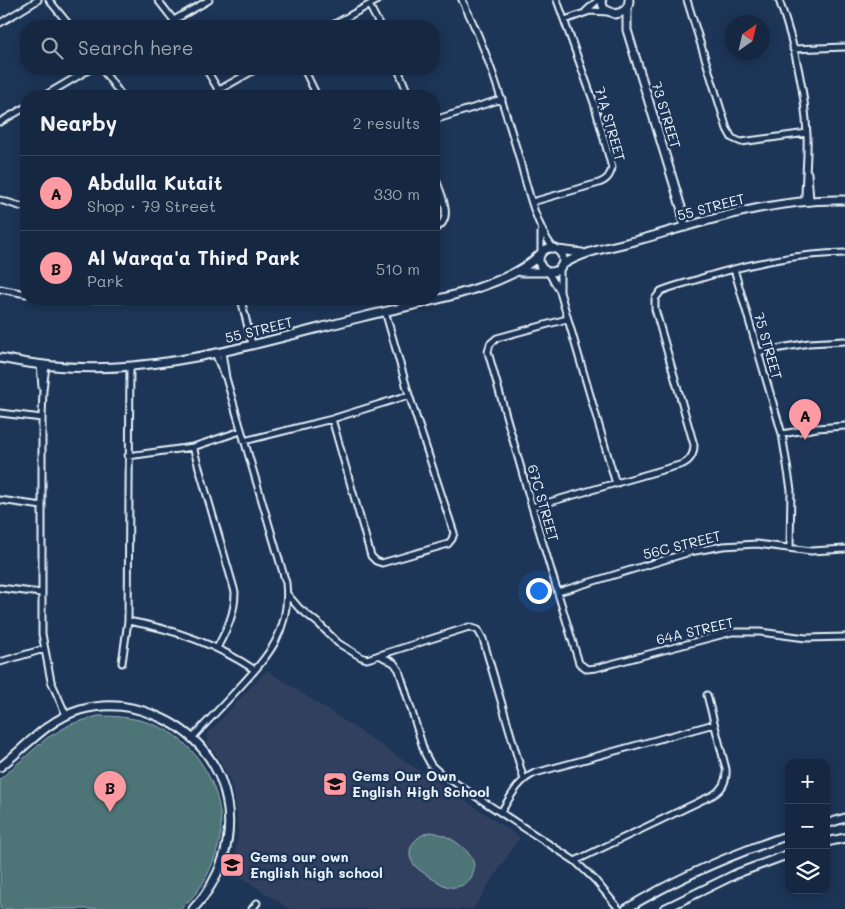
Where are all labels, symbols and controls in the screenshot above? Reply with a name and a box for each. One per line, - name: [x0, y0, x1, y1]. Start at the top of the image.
- north arrow: [725, 15, 770, 60]
- search box: [20, 20, 440, 75]
- icon: search: [38, 34, 66, 62]
- text: Search here: [78, 35, 194, 60]
- street label: 73 STREET: [647, 79, 686, 151]
- street label: 71A STREET: [591, 84, 630, 164]
- text: Nearby: [40, 109, 117, 136]
- text: 2 results: [353, 112, 420, 133]
- text: Abdulla Kutait: [87, 170, 222, 195]
- text: A: [50, 183, 62, 204]
- text: 330 m: [374, 183, 420, 204]
- street label: 55 STREET: [675, 188, 747, 225]
- text: Shop · 79 Street: [87, 195, 216, 216]
- text: Al Warqa'a Third Park: [87, 245, 300, 270]
- text: B: [51, 258, 61, 279]
- text: 510 m: [376, 258, 420, 279]
- text: Park: [87, 270, 123, 291]
- street label: 75 STREET: [750, 310, 787, 382]
- street label: 55 STREET: [223, 312, 295, 347]
- pin: A: [789, 399, 821, 440]
- street label: 67C STREET: [523, 462, 564, 544]
- street label: 56C STREET: [641, 526, 723, 563]
- your location: [526, 578, 552, 604]
- street label: 64A STREET: [654, 612, 736, 649]
- map controls: [785, 759, 830, 894]
- button: +: [785, 759, 830, 804]
- place label: Gems Our Own English High School: [352, 766, 490, 801]
- pin: B: [94, 771, 126, 812]
- school or university icon: Gems Our Own English High School: [322, 771, 348, 797]
- button: −: [785, 804, 830, 849]
- place label: Gems our own English high school: [250, 847, 383, 882]
- button: layers: [785, 849, 830, 894]
- school or university icon: Gems our own English high school: [219, 852, 245, 878]

